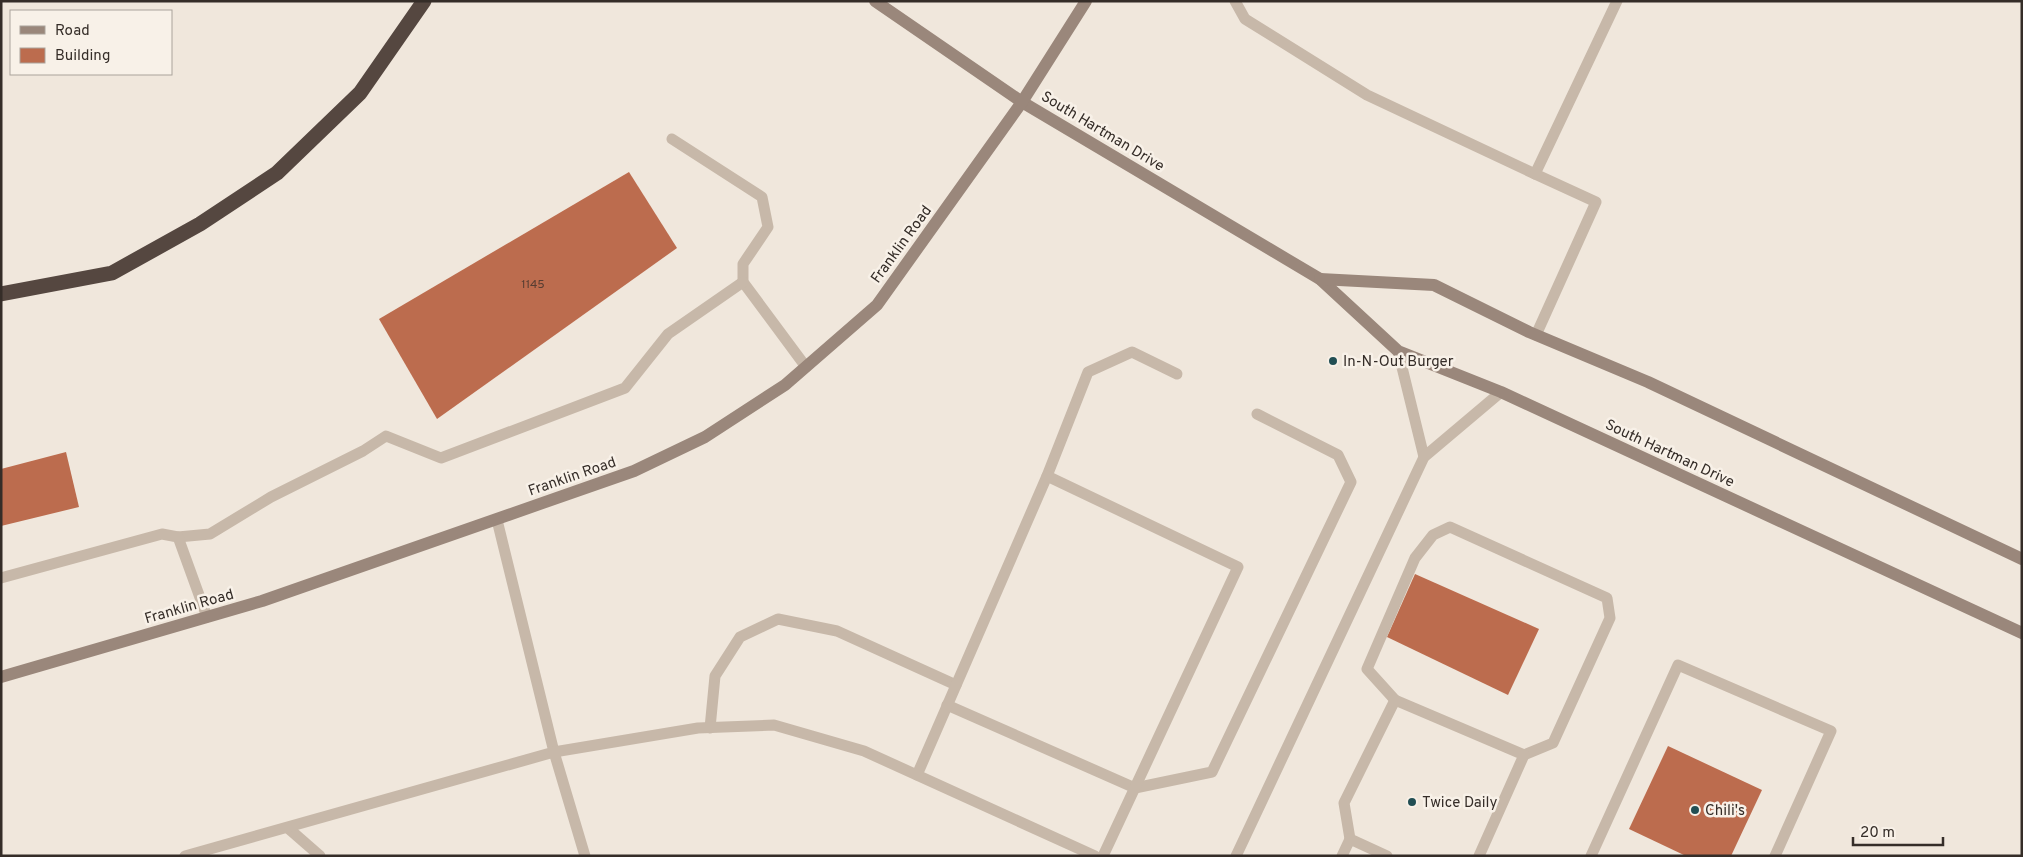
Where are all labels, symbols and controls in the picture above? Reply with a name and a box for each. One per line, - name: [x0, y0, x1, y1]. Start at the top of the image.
- legend: [10, 10, 172, 75]
- text: Road: [55, 22, 90, 41]
- text: Building: [55, 47, 110, 66]
- street label: South Hartman Drive: [1037, 88, 1167, 177]
- street label: Franklin Road: [868, 202, 937, 288]
- house number: 1145: [521, 277, 545, 293]
- place label: In-N-Out Burger: [1343, 353, 1454, 372]
- marker: In-N-Out Burger: [1327, 355, 1339, 367]
- street label: South Hartman Drive: [1602, 416, 1737, 493]
- street label: Franklin Road: [526, 453, 619, 501]
- street label: Franklin Road: [143, 586, 236, 629]
- place label: Twice Daily: [1422, 794, 1497, 813]
- marker: Twice Daily: [1406, 796, 1418, 808]
- place label: Chili's: [1705, 802, 1745, 821]
- marker: Chili's: [1689, 804, 1701, 816]
- scale bar: [1853, 814, 1943, 846]
- text: 20 m: [1860, 824, 1895, 843]

